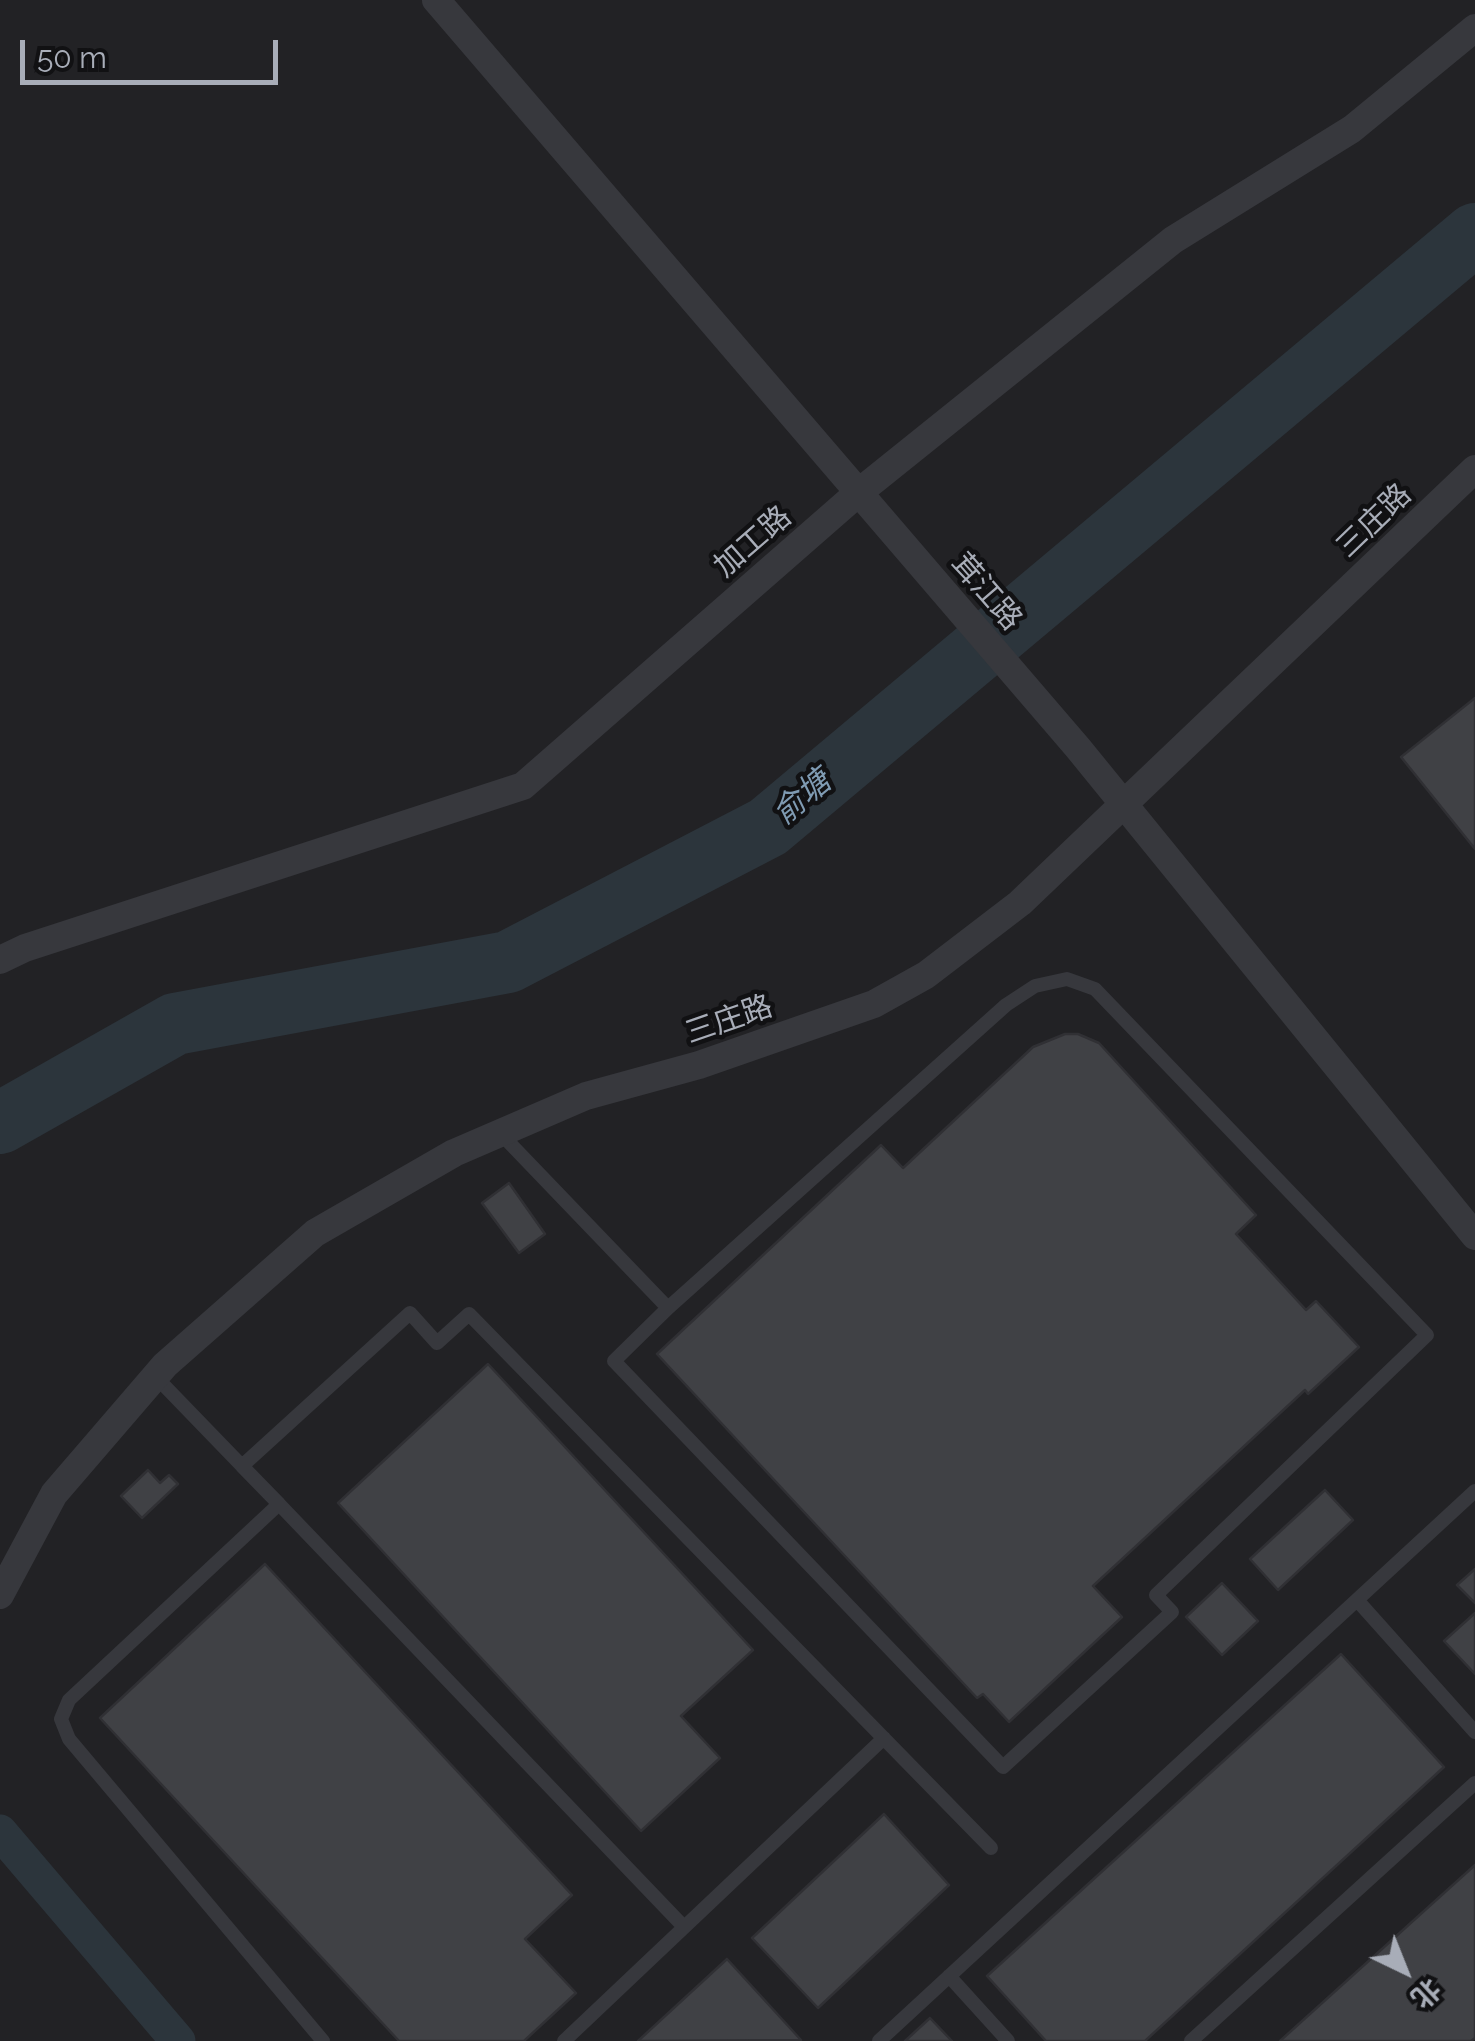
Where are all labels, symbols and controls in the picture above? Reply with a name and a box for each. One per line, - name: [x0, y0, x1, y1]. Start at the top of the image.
- scale bar: [25, 20, 282, 82]
- text: 50 m: [37, 40, 107, 75]
- street label: 三庄路: [1329, 477, 1419, 565]
- street label: 加工路: [707, 499, 799, 585]
- street label: 茸江路: [943, 546, 1029, 638]
- water label: 俞塘: [765, 763, 839, 833]
- street label: 三庄路: [681, 988, 777, 1052]
- north arrow: [1355, 1921, 1455, 2021]
- text: 北: [1404, 1972, 1447, 2015]

